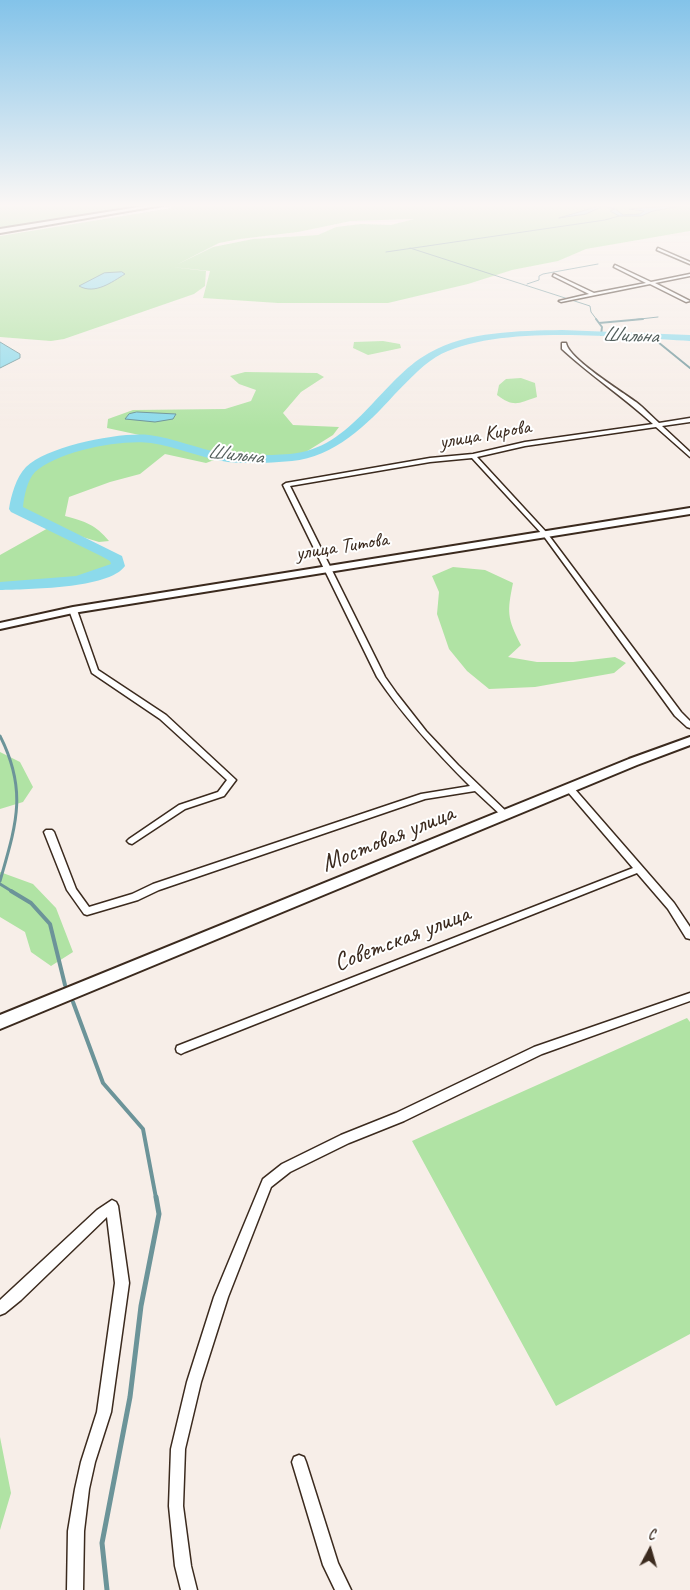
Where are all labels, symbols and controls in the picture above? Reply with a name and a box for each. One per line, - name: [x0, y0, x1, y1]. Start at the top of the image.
- water label: Шильна: [602, 322, 658, 350]
- street label: улица Кирова: [437, 415, 533, 455]
- water label: Шильна: [206, 440, 264, 470]
- street label: улица Титова: [294, 527, 390, 567]
- street label: Мостовая улица: [317, 799, 459, 879]
- street label: Советская улица: [330, 899, 474, 979]
- north arrow: [625, 1525, 675, 1575]
- text: С: [647, 1526, 656, 1543]

